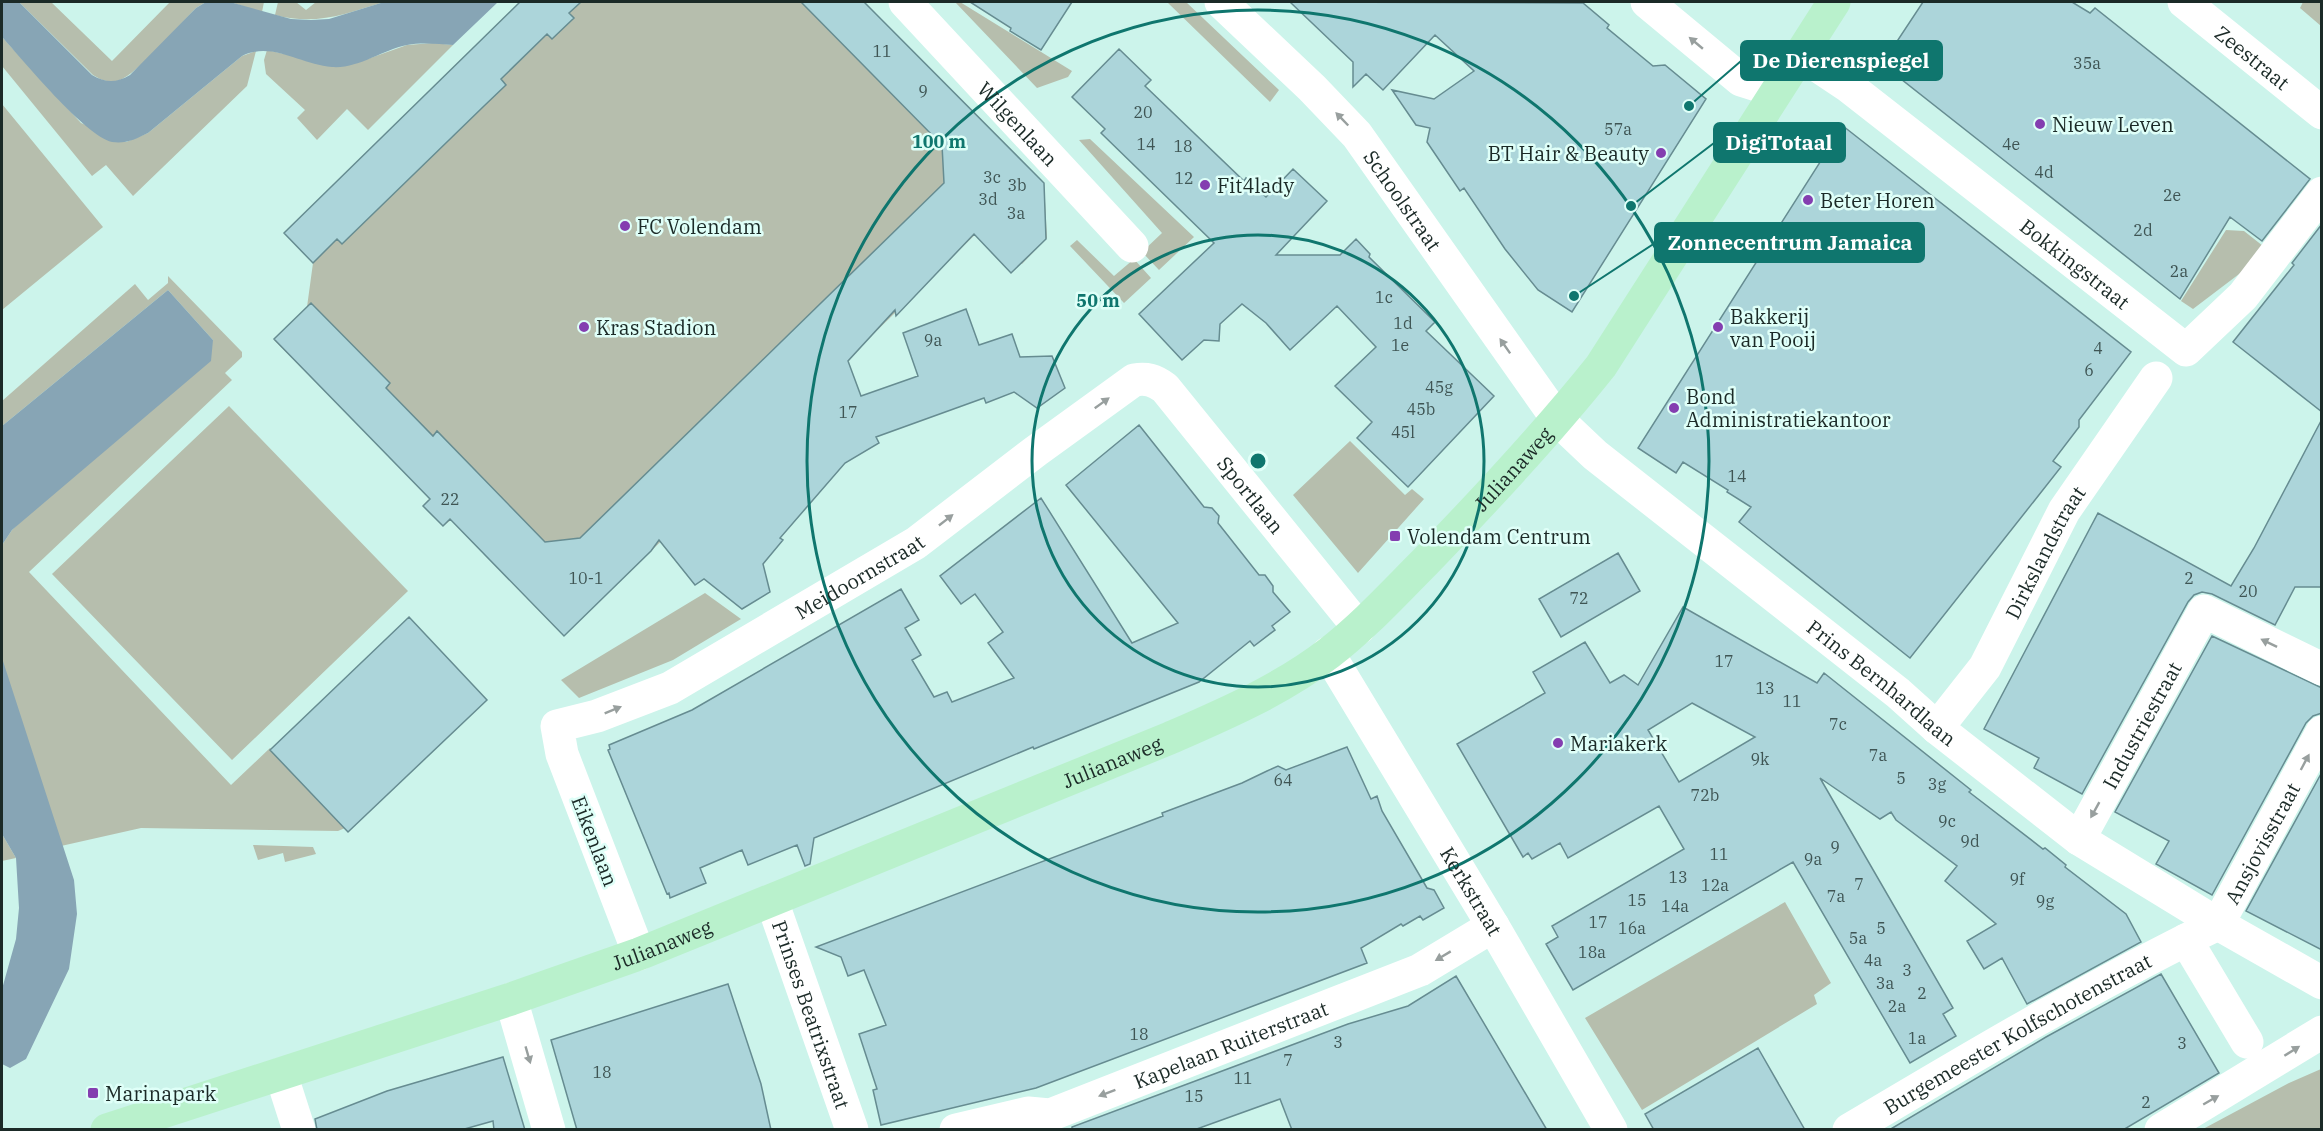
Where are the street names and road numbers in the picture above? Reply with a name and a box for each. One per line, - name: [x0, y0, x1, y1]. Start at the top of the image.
- street label: Zeestraat: [2210, 19, 2295, 95]
- street label: Wilgenlaan: [972, 75, 1064, 172]
- street label: Schoolstraat: [1358, 144, 1448, 256]
- street label: Bokkingstraat: [2015, 212, 2136, 315]
- street label: Julianaweg: [1467, 420, 1558, 517]
- street label: Sportlaan: [1212, 450, 1291, 539]
- street label: Dirkslandstraat: [1998, 480, 2091, 623]
- street label: Meidoornstraat: [790, 528, 930, 625]
- street label: Prins Bernhardlaan: [1802, 613, 1962, 752]
- street label: Industriestraat: [2096, 657, 2187, 793]
- street label: Julianaweg: [1058, 729, 1166, 794]
- street label: Ansjovisstraat: [2218, 778, 2306, 909]
- street label: Eikenlaan: [565, 792, 625, 890]
- street label: Kerkstraat: [1435, 841, 1509, 940]
- street label: Julianaweg: [608, 912, 716, 976]
- street label: Prinses Beatrixstraat: [766, 916, 857, 1112]
- street label: Burgemeester Kolfschotenstraat: [1878, 947, 2156, 1120]
- street label: Kapelaan Ruiterstraat: [1130, 994, 1331, 1094]

